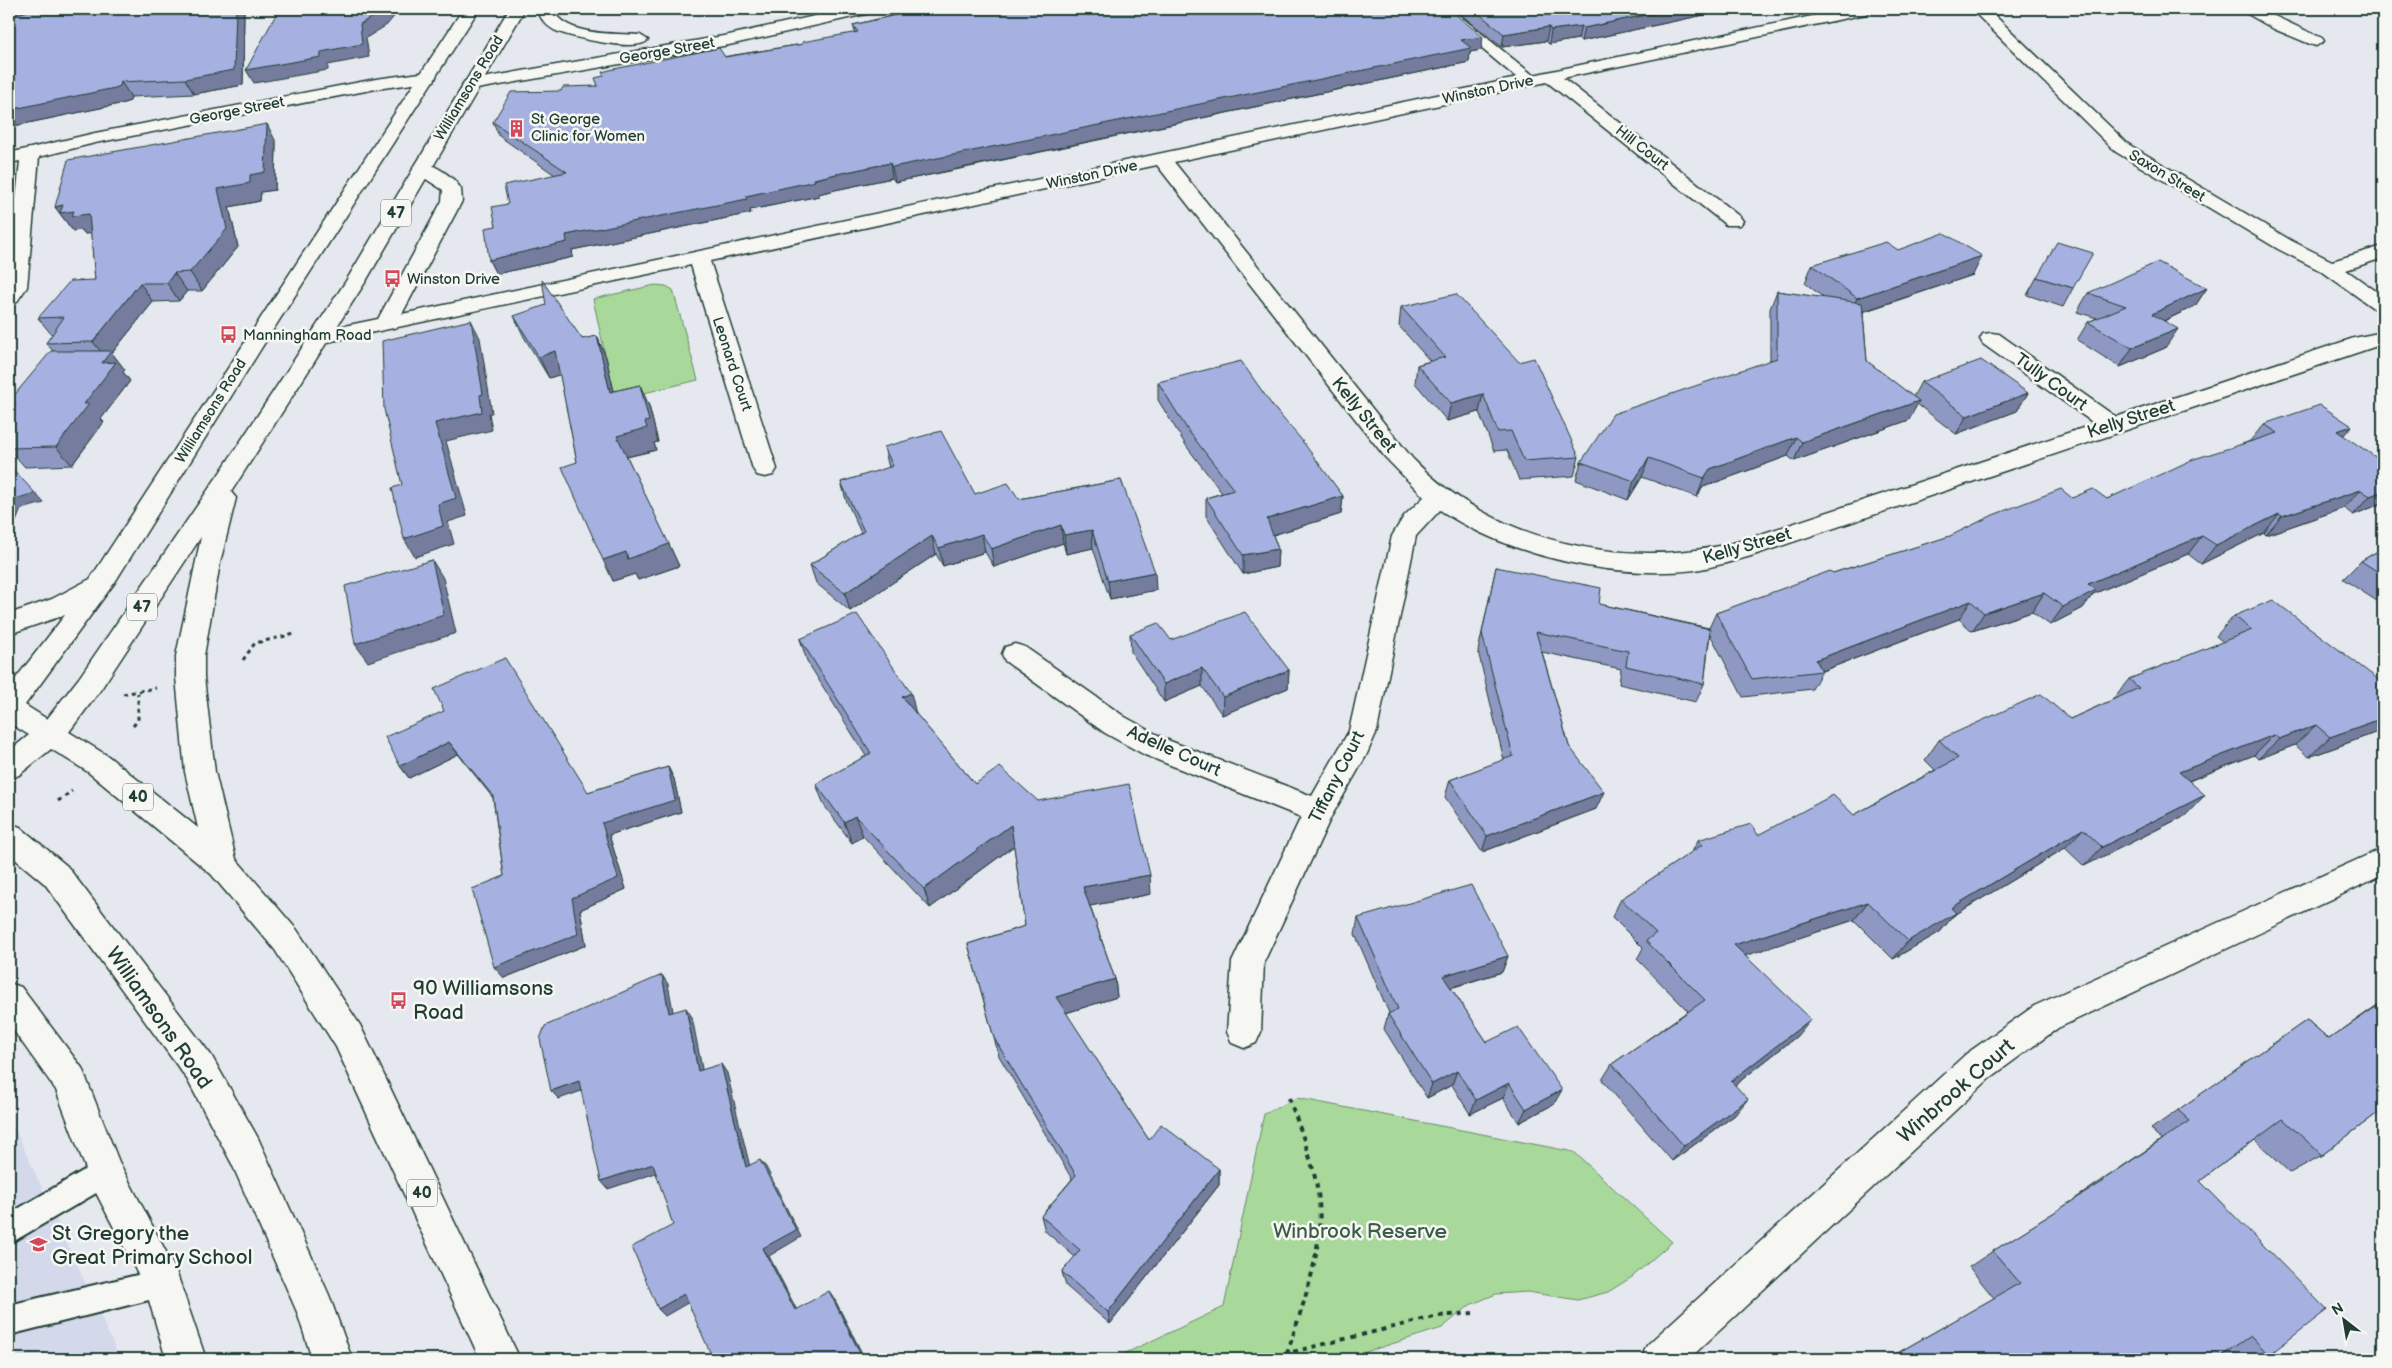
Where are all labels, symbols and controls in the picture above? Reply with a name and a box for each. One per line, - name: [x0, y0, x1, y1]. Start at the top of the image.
- street label: Williamsons Road: [430, 32, 508, 144]
- street label: George Street: [618, 33, 716, 69]
- street label: Winston Drive: [1441, 71, 1535, 109]
- street label: George Street: [188, 92, 286, 130]
- place label: St George Clinic for Women: [531, 110, 645, 146]
- building icon: St George Clinic for Women: [507, 118, 527, 138]
- street label: Hill Court: [1611, 121, 1673, 175]
- street label: Saxon Street: [2125, 146, 2209, 206]
- street label: Winston Drive: [1045, 156, 1139, 194]
- road number: 47: [381, 200, 411, 227]
- bus stop icon: Winston Drive: [383, 269, 403, 289]
- place label: Winston Drive: [407, 270, 500, 289]
- street label: Leonard Court: [708, 315, 756, 414]
- bus stop icon: Manningham Road: [219, 325, 239, 345]
- place label: Manningham Road: [243, 326, 372, 345]
- street label: Tully Court: [2011, 349, 2092, 416]
- street label: Williamsons Road: [171, 355, 251, 467]
- street label: Kelly Street: [1327, 373, 1401, 457]
- street label: Kelly Street: [2084, 395, 2178, 443]
- street label: Kelly Street: [1700, 523, 1794, 569]
- road number: 47: [127, 594, 157, 620]
- street label: Adelle Court: [1124, 721, 1224, 781]
- street label: Tiffany Court: [1305, 727, 1369, 827]
- road number: 40: [123, 784, 153, 810]
- street label: Williamsons Road: [101, 942, 217, 1094]
- place label: 90 Williamsons Road: [413, 976, 553, 1025]
- bus stop icon: 90 Williamsons Road: [389, 990, 409, 1010]
- street label: Winbrook Court: [1893, 1033, 2020, 1148]
- road number: 40: [407, 1180, 437, 1206]
- park label: Winbrook Reserve: [1273, 1219, 1447, 1244]
- place label: St Gregory the Great Primary School: [52, 1221, 252, 1270]
- school or university icon: St Gregory the Great Primary School: [28, 1235, 48, 1255]
- north arrow: [2320, 1296, 2370, 1346]
- text: N: [2329, 1299, 2346, 1319]

